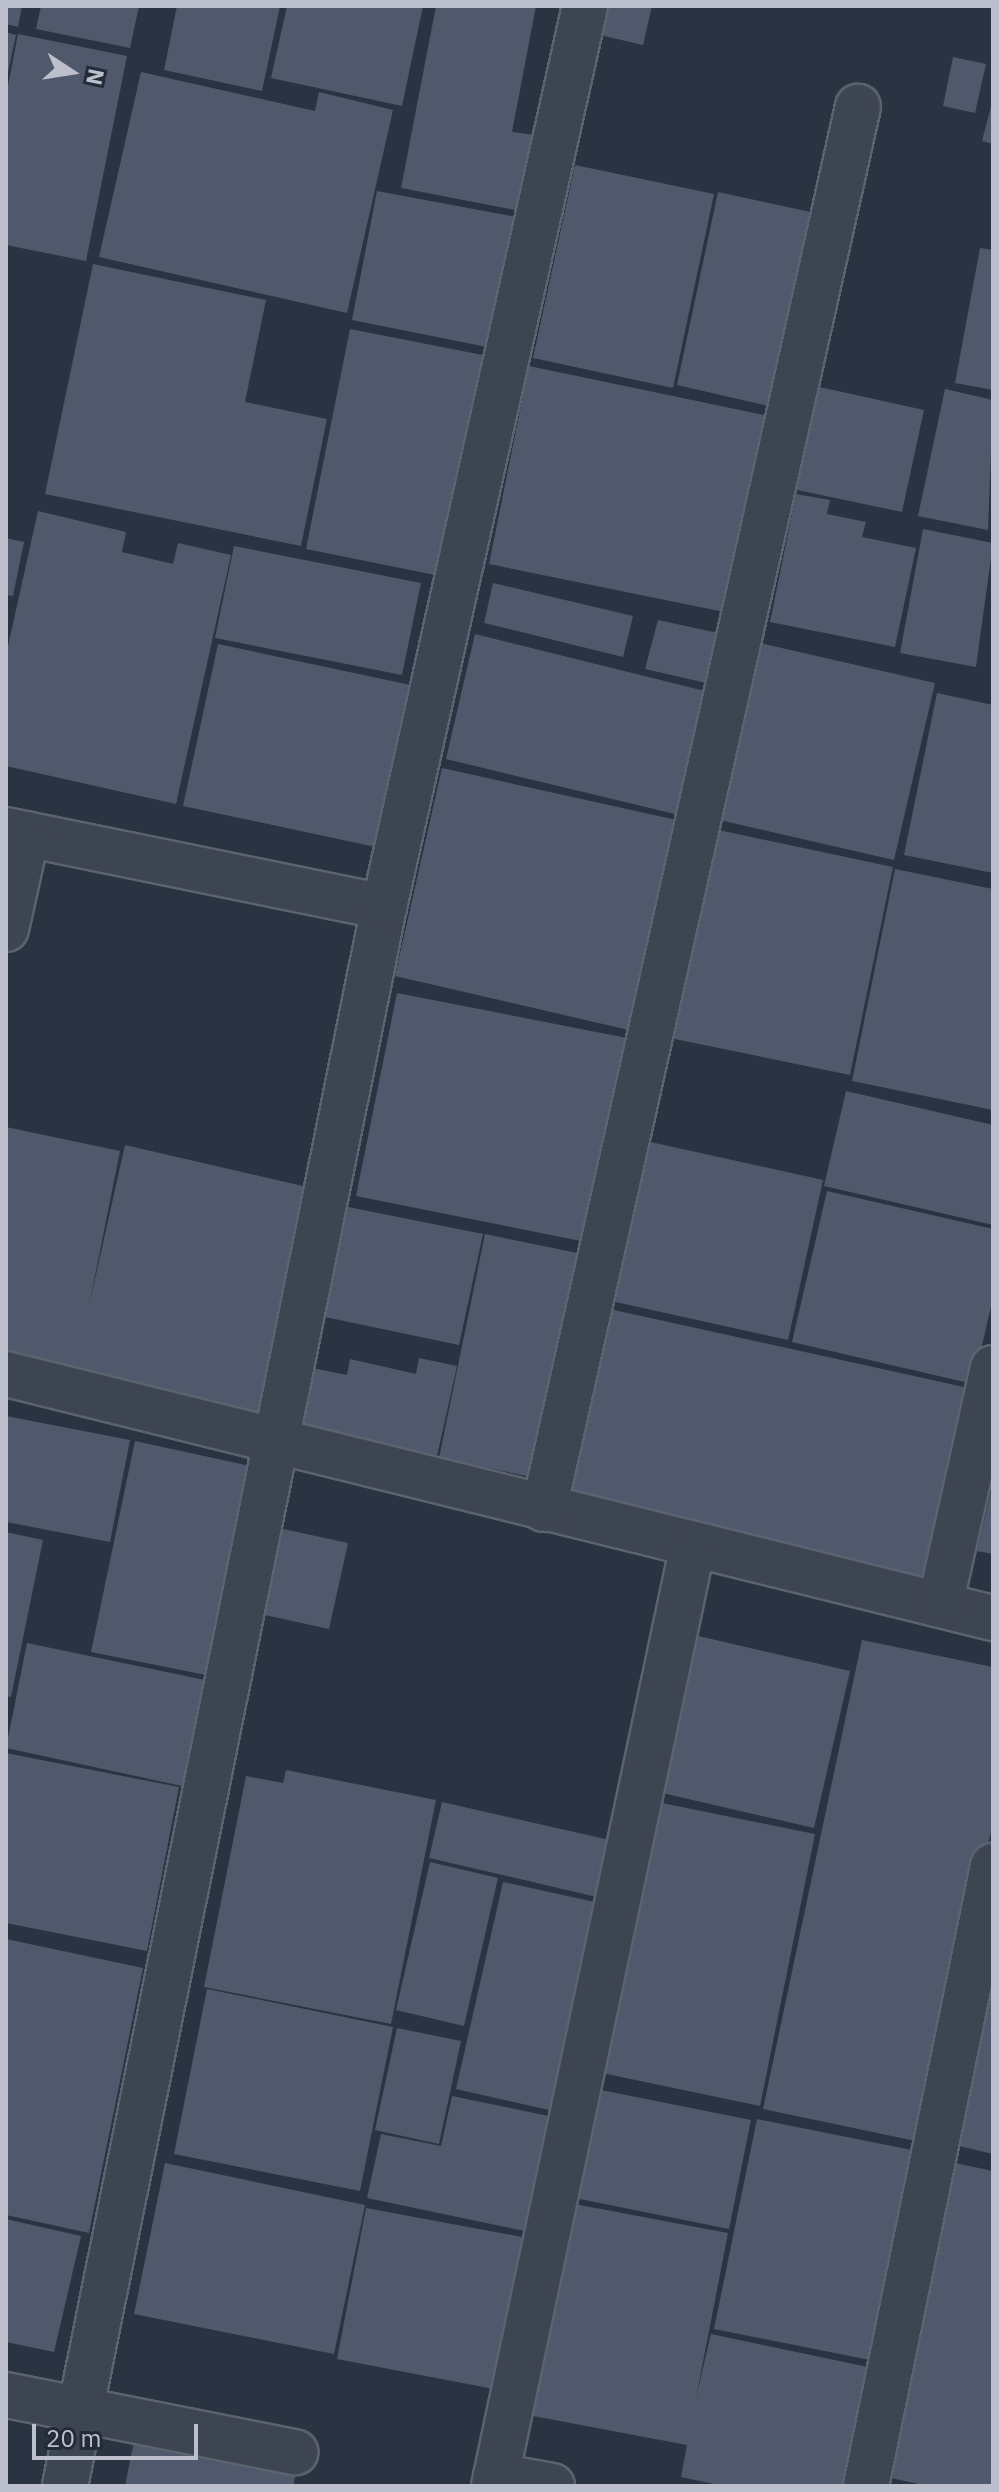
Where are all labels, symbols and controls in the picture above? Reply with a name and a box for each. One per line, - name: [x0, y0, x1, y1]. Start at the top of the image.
- north arrow: [32, 32, 112, 112]
- text: N: [80, 66, 112, 88]
- scale bar: [36, 2408, 202, 2458]
- text: 20 m: [46, 2422, 101, 2454]

